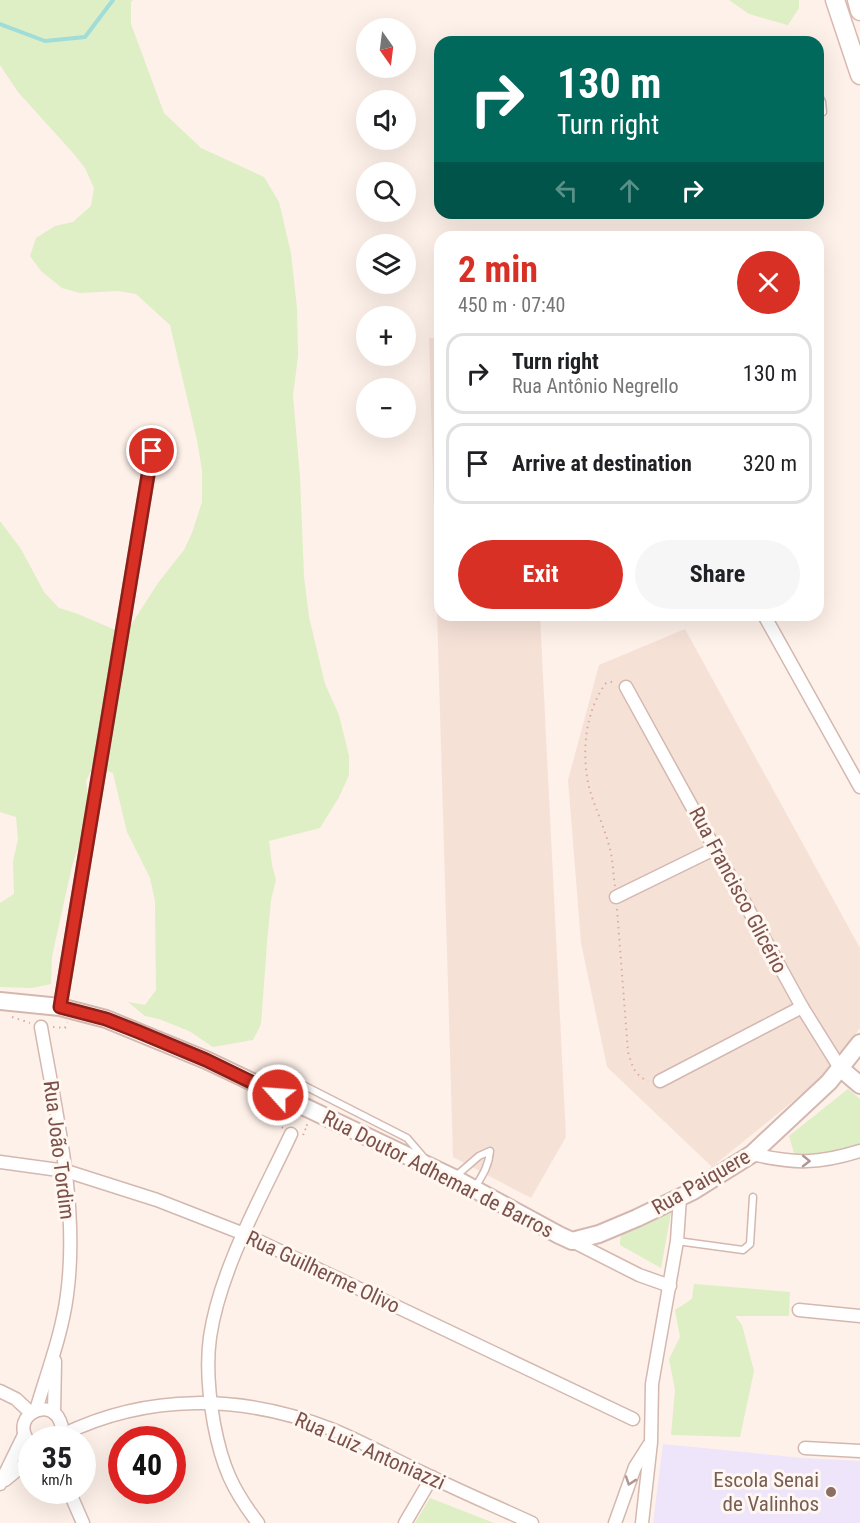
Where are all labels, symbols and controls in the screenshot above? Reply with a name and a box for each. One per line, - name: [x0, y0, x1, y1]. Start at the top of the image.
- north arrow: [356, 18, 416, 78]
- map controls: [356, 18, 416, 438]
- text: 130 m: [557, 59, 662, 108]
- icon: right: [458, 60, 536, 138]
- button: sound: [356, 90, 416, 150]
- text: Turn right: [557, 109, 659, 141]
- button: search: [356, 162, 416, 222]
- icon: left: [550, 174, 583, 207]
- icon: ahead: [613, 174, 646, 207]
- icon: right: [676, 174, 709, 207]
- button: layers: [356, 234, 416, 294]
- text: 2 min: [458, 249, 538, 291]
- button: close: [737, 251, 800, 314]
- text: 450 m · 07:40: [458, 293, 565, 317]
- button: +: [356, 306, 416, 366]
- text: Turn right: [512, 349, 599, 374]
- icon: right: [461, 357, 494, 390]
- text: 130 m: [743, 361, 797, 386]
- text: Rua Antônio Negrello: [512, 374, 678, 398]
- button: −: [356, 378, 416, 438]
- pin: [126, 425, 177, 476]
- icon: arrive: [135, 434, 168, 467]
- icon: arrive: [461, 447, 494, 480]
- text: Arrive at destination: [512, 451, 692, 476]
- text: 320 m: [743, 451, 797, 476]
- button: Exit: [458, 540, 623, 609]
- button: Share: [635, 540, 800, 609]
- street label: Rua Francisco Glicério: [684, 803, 792, 977]
- position arrow: [246, 1063, 310, 1127]
- street label: Rua João Tordim: [39, 1079, 79, 1221]
- street label: Rua Doutor Adhemar de Barros: [319, 1105, 557, 1243]
- street label: Rua Paiquere: [648, 1144, 754, 1220]
- one-way arrow: [802, 1155, 811, 1167]
- street label: Rua Guilherme Olivo: [242, 1226, 404, 1318]
- street label: Rua Luiz Antoniazzi: [291, 1407, 449, 1495]
- speed limit sign: 40: [108, 1426, 186, 1504]
- text: 35: [42, 1440, 72, 1475]
- place label: Escola Senai de Valinhos: [713, 1468, 819, 1516]
- text: km/h: [42, 1471, 72, 1489]
- one-way arrow: [625, 1475, 638, 1486]
- marker: Escola Senai de Valinhos: [824, 1485, 838, 1499]

